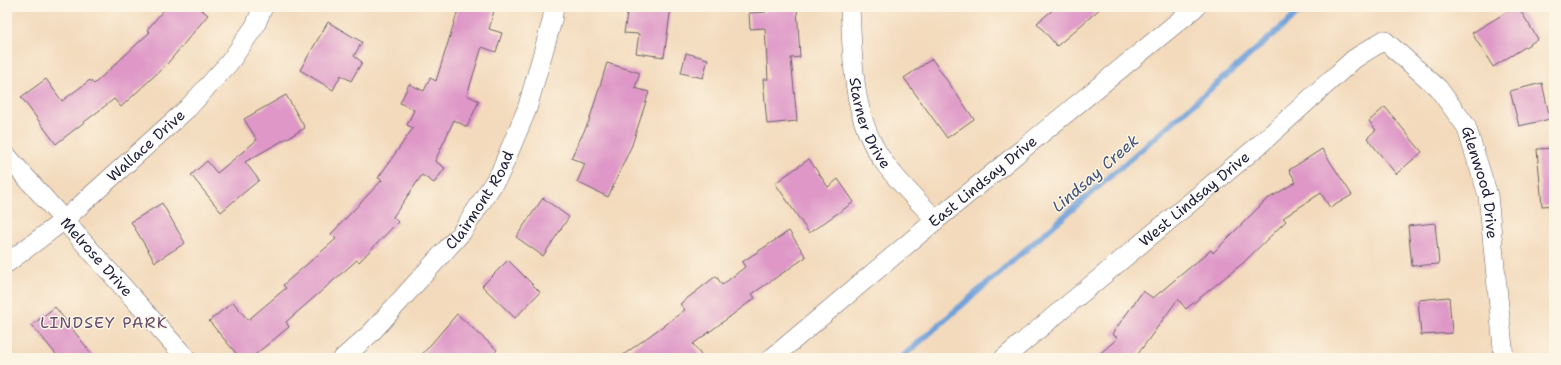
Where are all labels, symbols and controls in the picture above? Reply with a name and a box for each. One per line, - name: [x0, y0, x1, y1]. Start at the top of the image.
- street label: Starner Drive: [844, 76, 895, 173]
- street label: Wallace Drive: [103, 105, 190, 187]
- street label: Glenwood Drive: [1457, 124, 1502, 240]
- water label: Lindsay Creek: [1048, 130, 1143, 217]
- street label: East Lindsay Drive: [924, 131, 1041, 232]
- street label: Clairmont Road: [441, 147, 518, 254]
- street label: West Lindsay Drive: [1135, 147, 1254, 251]
- street label: Melrose Drive: [56, 213, 137, 301]
- district label: LINDSEY PARK: [40, 312, 168, 333]

